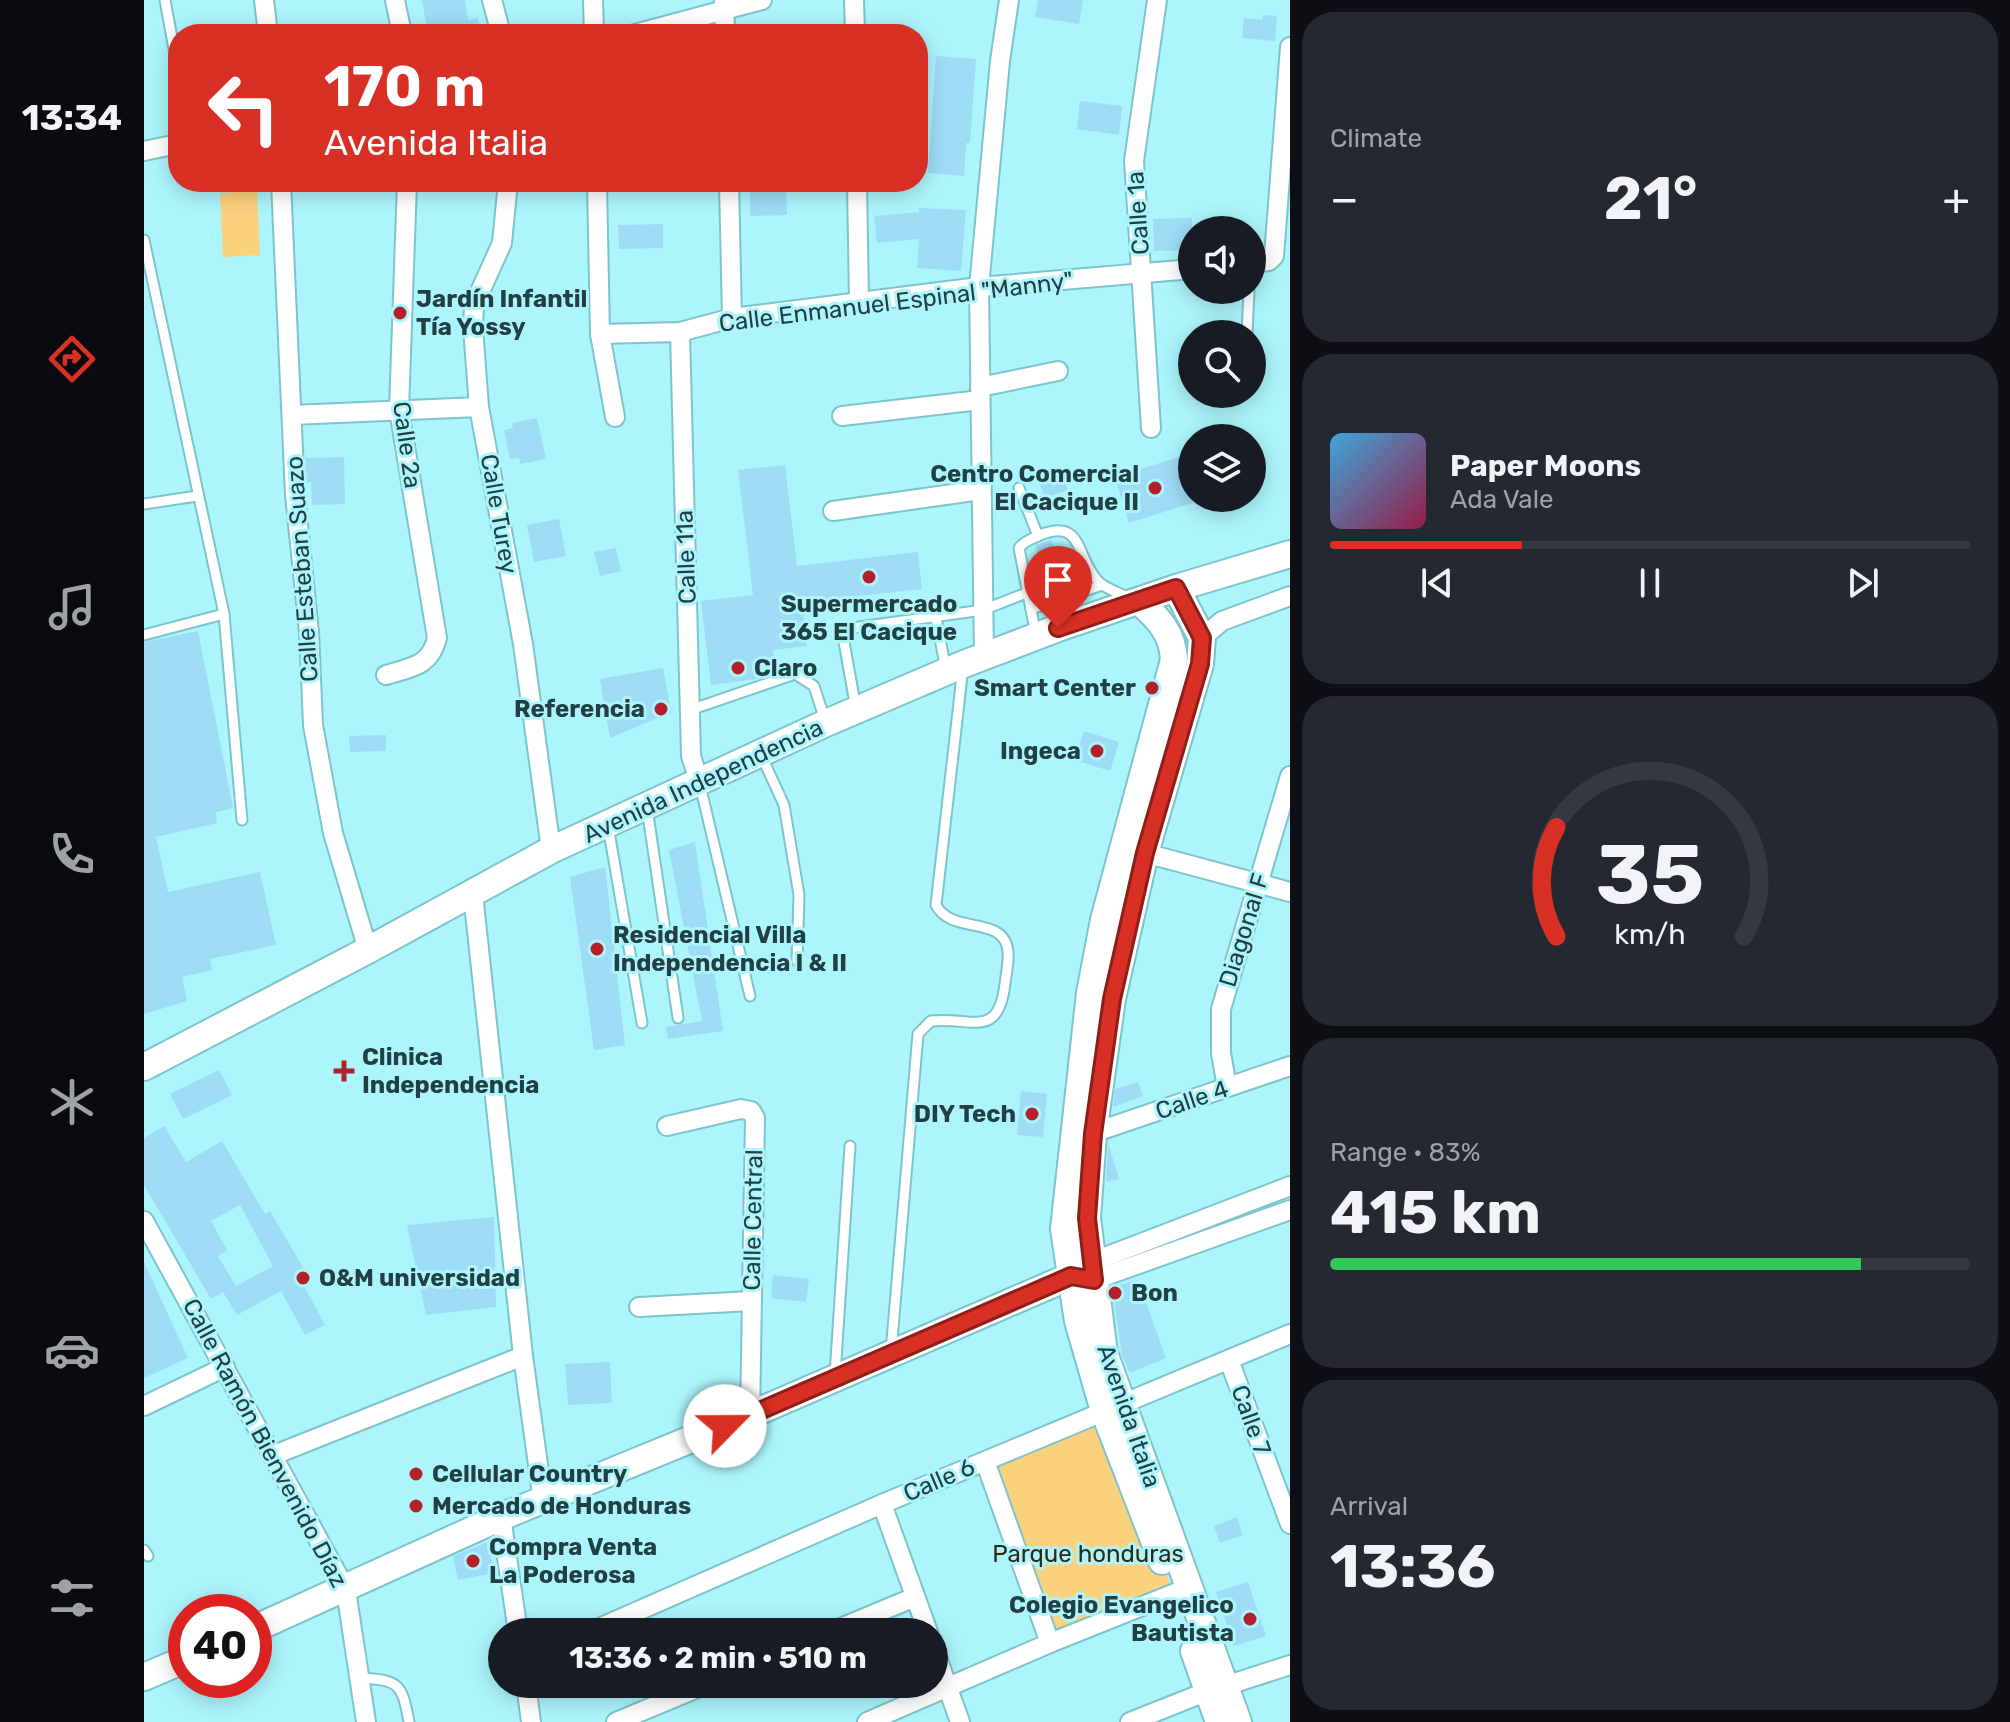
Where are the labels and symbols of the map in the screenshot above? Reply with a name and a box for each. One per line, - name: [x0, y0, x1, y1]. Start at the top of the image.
- street label: Calle 1a: [1121, 170, 1155, 256]
- street label: Calle Enmanuel Espinal "Manny": [717, 266, 1075, 338]
- place label: Jardín Infantil Tía Yossy: [416, 285, 587, 341]
- marker: Jardín Infantil Tía Yossy: [391, 304, 409, 322]
- street label: Calle 2a: [387, 400, 427, 490]
- street label: Calle Turey: [475, 452, 523, 576]
- street label: Calle Esteban Suazo: [280, 455, 324, 683]
- place label: Centro Comercial El Cacique II: [930, 460, 1139, 516]
- marker: Centro Comercial El Cacique II: [1146, 479, 1164, 497]
- street label: Calle 11a: [670, 510, 702, 604]
- pin: [1024, 546, 1092, 628]
- marker: Supermercado 365 El Cacique: [860, 568, 878, 586]
- place label: Supermercado 365 El Cacique: [781, 590, 957, 646]
- place label: Claro: [754, 654, 817, 682]
- marker: Claro: [729, 659, 747, 677]
- place label: Smart Center: [974, 674, 1136, 702]
- marker: Smart Center: [1143, 679, 1161, 697]
- place label: Referencia: [514, 695, 645, 723]
- marker: Referencia: [652, 700, 670, 718]
- street label: Avenida Independencia: [579, 713, 827, 849]
- place label: Ingeca: [1000, 737, 1081, 765]
- marker: Ingeca: [1088, 742, 1106, 760]
- street label: Diagonal F: [1213, 870, 1275, 990]
- place label: Residencial Villa Independencia I & II: [613, 921, 847, 977]
- marker: Residencial Villa Independencia I & II: [588, 940, 606, 958]
- place label: Clinica Independencia: [362, 1043, 539, 1099]
- marker: Clinica Independencia: [333, 1060, 355, 1082]
- street label: Calle 4: [1152, 1075, 1232, 1125]
- place label: DIY Tech: [914, 1100, 1016, 1128]
- marker: DIY Tech: [1023, 1105, 1041, 1123]
- street label: Calle Central: [738, 1149, 768, 1291]
- place label: O&M universidad: [319, 1264, 520, 1292]
- marker: O&M universidad: [294, 1269, 312, 1287]
- place label: Bon: [1131, 1279, 1178, 1307]
- marker: Bon: [1106, 1284, 1124, 1302]
- street label: Calle Ramón Bienvenido Díaz: [177, 1294, 353, 1592]
- street label: Avenida Italia: [1091, 1341, 1167, 1491]
- street label: Calle 7: [1225, 1381, 1277, 1459]
- position arrow: [683, 1384, 767, 1468]
- street label: Calle 6: [899, 1453, 979, 1507]
- place label: Cellular Country: [432, 1460, 627, 1488]
- marker: Cellular Country: [407, 1465, 425, 1483]
- place label: Mercado de Honduras: [432, 1492, 691, 1520]
- marker: Mercado de Honduras: [407, 1497, 425, 1515]
- place label: Compra Venta La Poderosa: [489, 1533, 657, 1589]
- park label: Parque honduras: [992, 1540, 1184, 1568]
- marker: Compra Venta La Poderosa: [464, 1552, 482, 1570]
- place label: Colegio Evangelico Bautista: [1009, 1591, 1234, 1647]
- speed limit sign: 40: [168, 1594, 272, 1698]
- marker: Colegio Evangelico Bautista: [1241, 1610, 1259, 1628]

